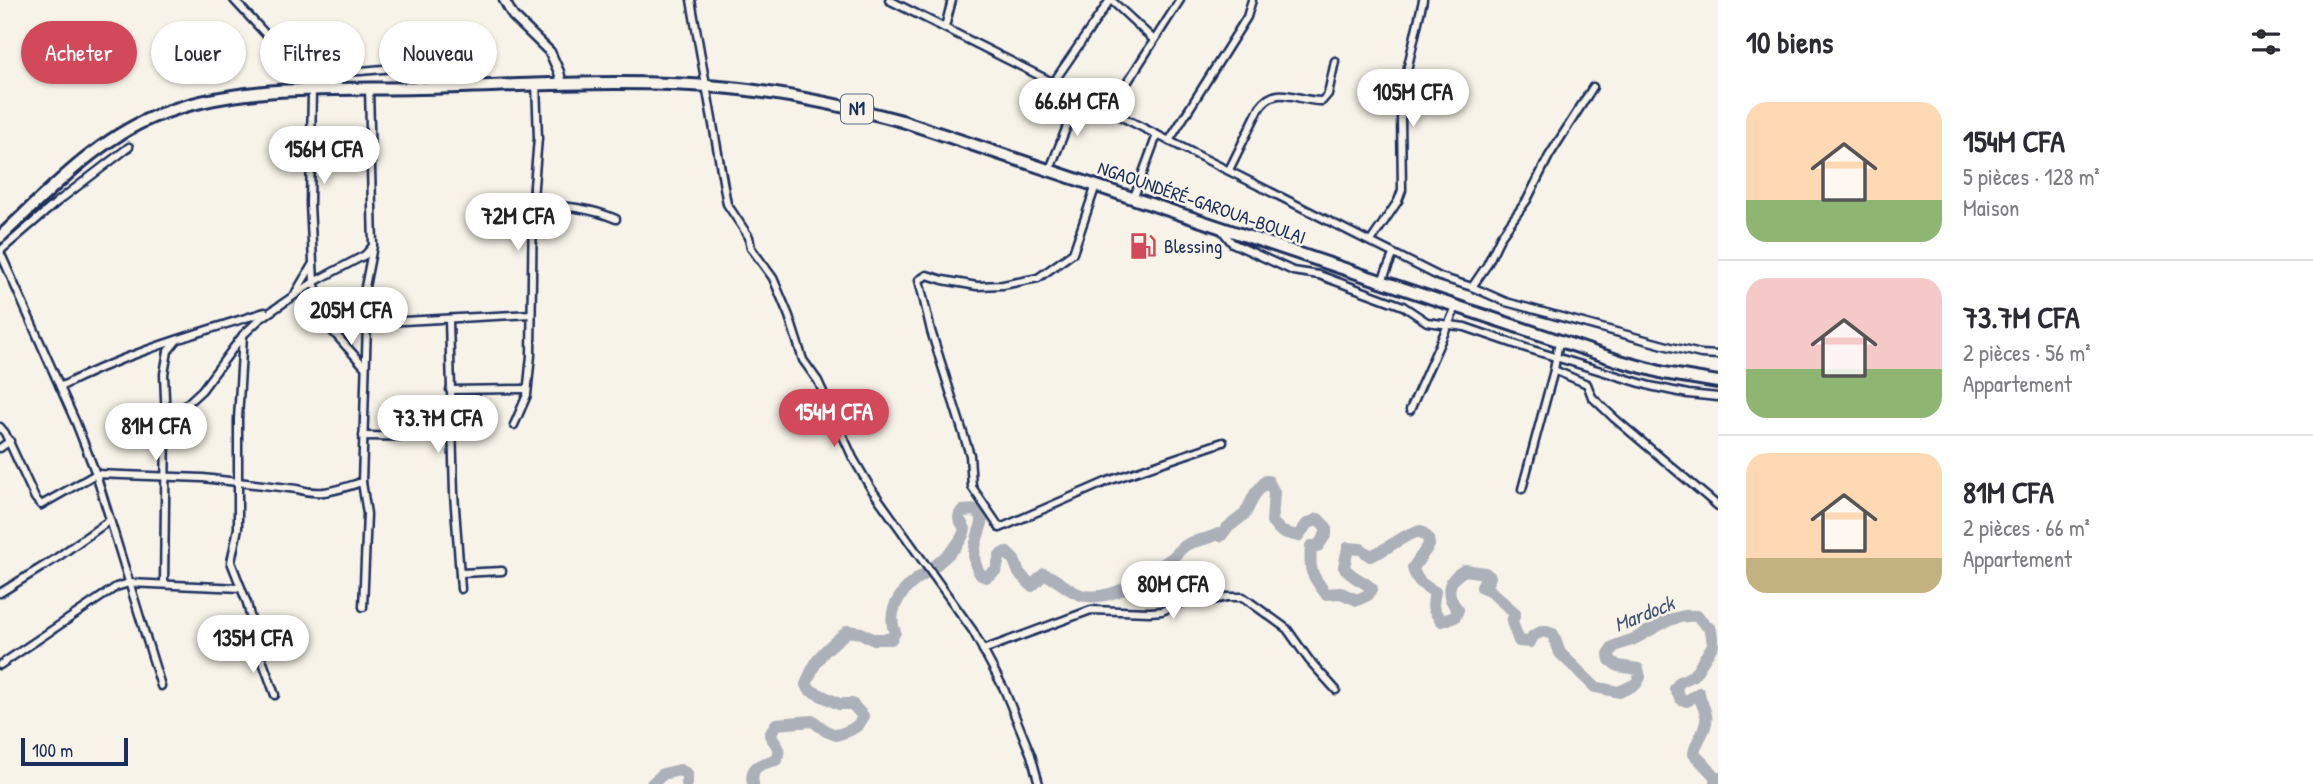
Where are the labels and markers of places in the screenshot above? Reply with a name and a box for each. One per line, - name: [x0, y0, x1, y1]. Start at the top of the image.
- pin: 105M CFA: [1341, 69, 1485, 129]
- pin: 66.6M CFA: [997, 78, 1157, 138]
- pin: 156M CFA: [252, 127, 396, 186]
- pin: 72M CFA: [453, 194, 583, 253]
- fuel station icon: Blessing: [1128, 231, 1158, 261]
- place label: Blessing: [1164, 233, 1222, 259]
- pin: 205M CFA: [279, 288, 423, 347]
- pin: 154M CFA: [762, 390, 906, 449]
- pin: 73.7M CFA: [358, 396, 518, 455]
- pin: 81M CFA: [91, 404, 221, 463]
- pin: 80M CFA: [1108, 562, 1238, 621]
- pin: 135M CFA: [181, 616, 325, 675]

